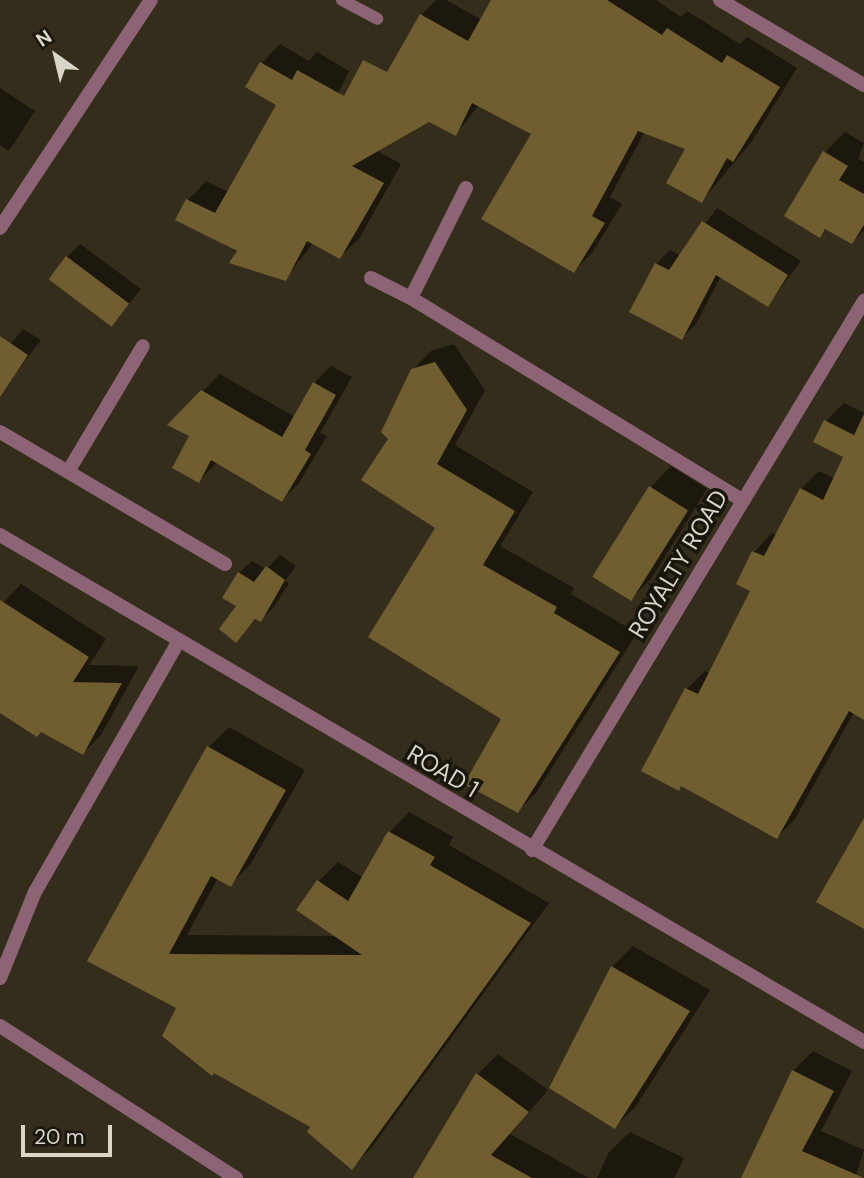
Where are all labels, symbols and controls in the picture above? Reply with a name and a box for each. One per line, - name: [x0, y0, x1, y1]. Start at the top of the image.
- north arrow: [21, 21, 91, 91]
- text: N: [31, 24, 57, 52]
- street label: ROYALTY ROAD: [622, 485, 734, 643]
- street label: ROAD 1: [402, 739, 484, 803]
- scale bar: [24, 1112, 116, 1156]
- text: 20 m: [34, 1123, 85, 1151]

